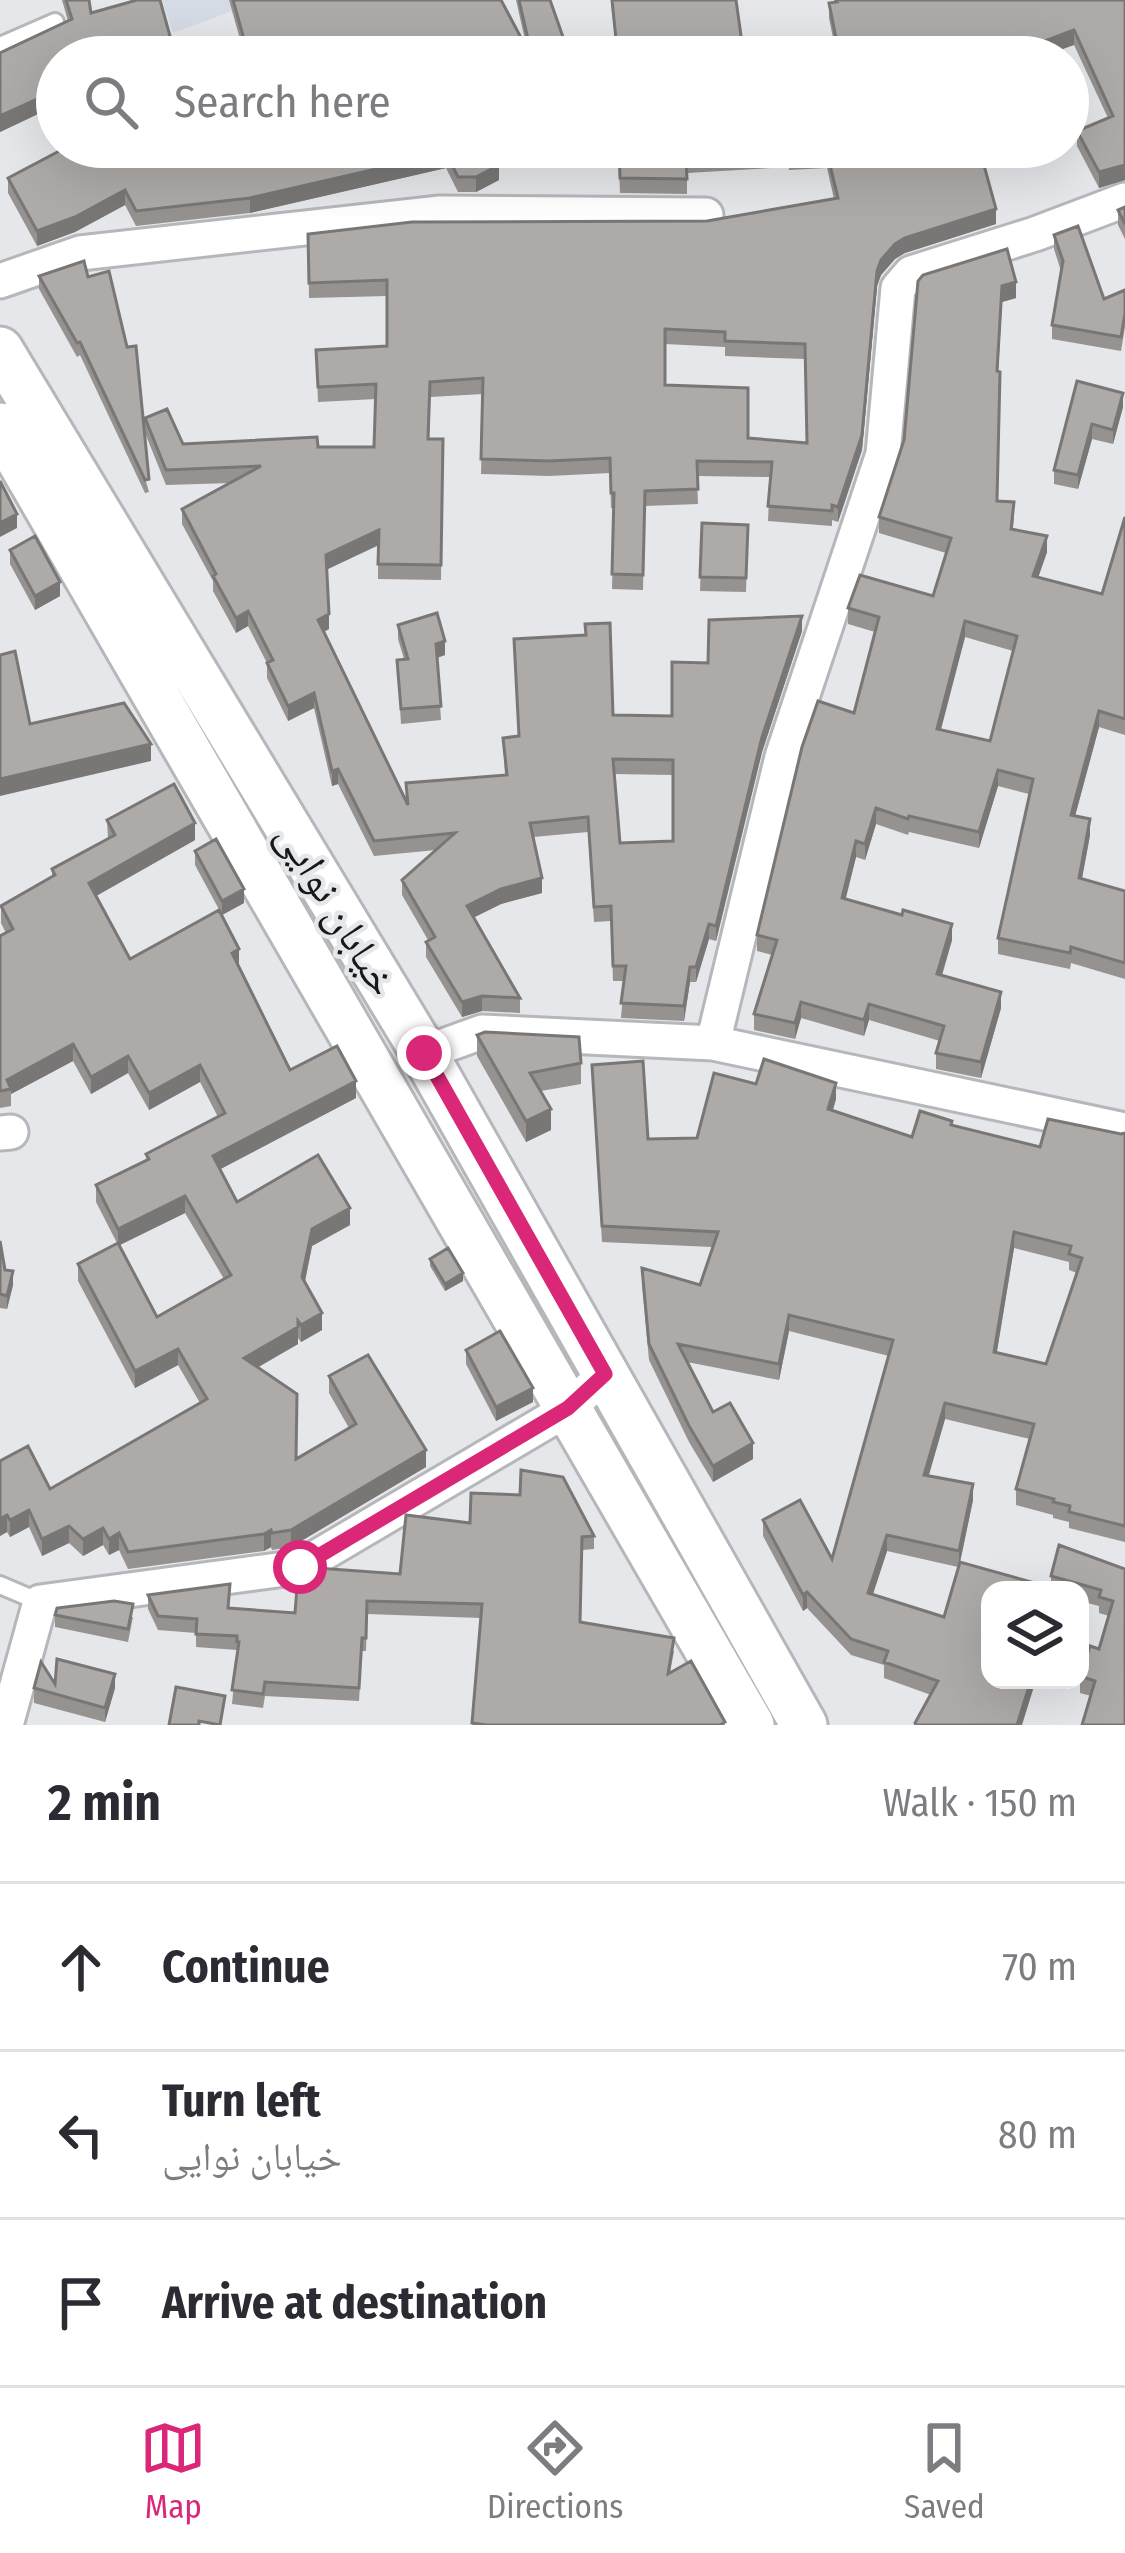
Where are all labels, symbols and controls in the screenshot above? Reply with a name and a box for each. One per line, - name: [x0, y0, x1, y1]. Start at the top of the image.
- search box: [36, 36, 1089, 168]
- icon: search: [78, 69, 144, 135]
- text: Search here: [174, 75, 391, 129]
- street label: خیابان نوایی: [266, 813, 408, 1005]
- route end: [397, 1026, 451, 1080]
- route start: [273, 1540, 327, 1594]
- map controls: [981, 1581, 1089, 1689]
- button: layers: [981, 1581, 1089, 1689]
- text: 2 min: [48, 1772, 161, 1834]
- text: Walk · 150 m: [883, 1780, 1077, 1826]
- icon: ahead: [48, 1934, 114, 2000]
- text: Continue: [162, 1940, 330, 1994]
- text: 70 m: [1002, 1944, 1077, 1990]
- text: Turn left: [162, 2074, 321, 2128]
- icon: left: [48, 2102, 114, 2168]
- text: 80 m: [998, 2112, 1077, 2158]
- text: خیابان نوایی: [162, 2134, 342, 2180]
- icon: arrive: [48, 2270, 114, 2336]
- text: Arrive at destination: [162, 2276, 547, 2330]
- tab: Map: [140, 2415, 206, 2527]
- tab: Directions: [487, 2415, 623, 2527]
- tab: Saved: [904, 2415, 985, 2527]

